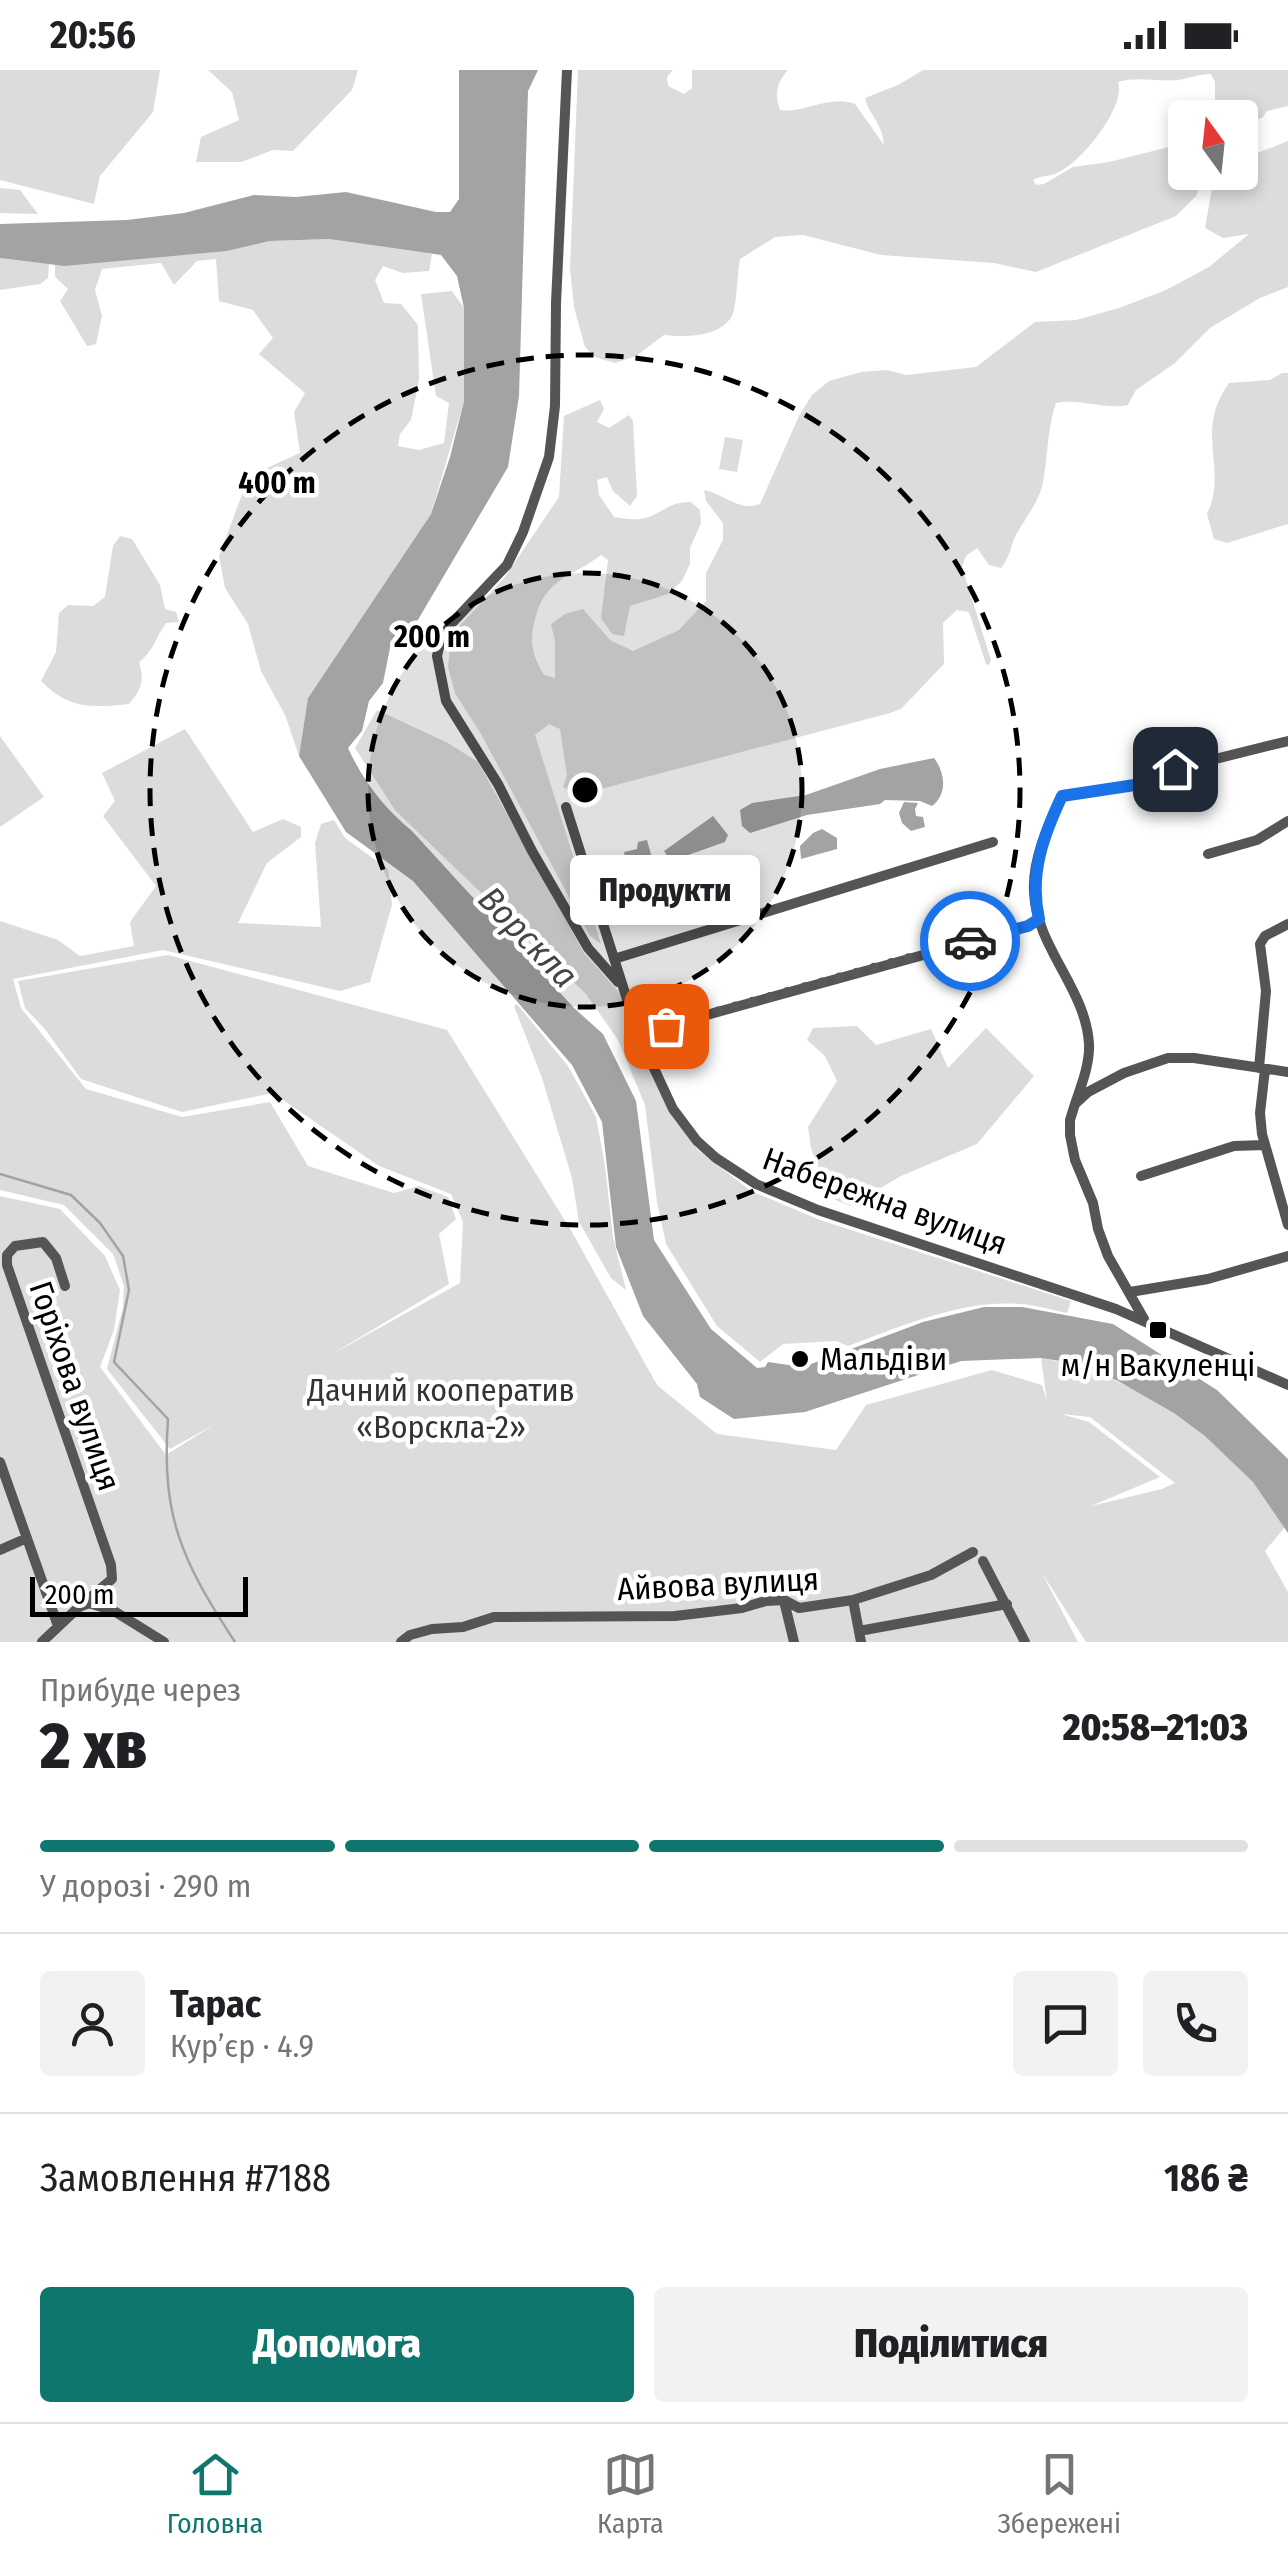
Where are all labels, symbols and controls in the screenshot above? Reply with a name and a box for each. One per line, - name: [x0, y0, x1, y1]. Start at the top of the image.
- text: 20:56: [50, 12, 136, 58]
- north arrow: [1168, 100, 1258, 190]
- map controls: [1168, 100, 1258, 190]
- text: 400 m: [238, 465, 316, 501]
- text: 200 m: [393, 619, 470, 655]
- pin: [1133, 727, 1218, 812]
- icon: home: [1148, 742, 1203, 797]
- centre of rings: [567, 772, 603, 808]
- callout: Продукти: [571, 856, 761, 926]
- text: Продукти: [599, 871, 731, 909]
- water label: Ворскла: [470, 878, 586, 996]
- courier: [920, 891, 1020, 991]
- icon: car: [943, 914, 998, 969]
- pin: [624, 984, 709, 1069]
- icon: bag: [639, 999, 694, 1054]
- street label: Набережна вулиця: [758, 1139, 1012, 1263]
- street label: Горіхова вулиця: [21, 1276, 129, 1496]
- marker: м/н Вакуленці: [1147, 1319, 1169, 1341]
- place label: Мальдіви: [820, 1340, 947, 1378]
- place label: м/н Вакуленці: [1061, 1346, 1255, 1384]
- marker: Мальдіви: [789, 1348, 811, 1370]
- park label: Дачний кооператив «Ворскла-2»: [306, 1371, 575, 1446]
- street label: Айвова вулиця: [616, 1560, 820, 1608]
- scale bar: [30, 1572, 248, 1616]
- text: 200 m: [45, 1578, 115, 1611]
- text: Прибуде через: [40, 1671, 241, 1709]
- text: 20:58–21:03: [1063, 1704, 1248, 1750]
- text: 2 хв: [40, 1707, 147, 1785]
- text: У дорозі · 290 m: [40, 1867, 251, 1905]
- button: person: [40, 1971, 145, 2076]
- button: chat: [1013, 1971, 1118, 2076]
- button: phone: [1143, 1971, 1248, 2076]
- text: Тарас: [170, 1981, 261, 2027]
- text: Кур’єр · 4.9: [170, 2027, 314, 2065]
- text: Замовлення #7188: [40, 2155, 331, 2201]
- text: 186 ₴: [1164, 2155, 1248, 2201]
- button: Допомога: [40, 2287, 634, 2402]
- button: Поділитися: [654, 2287, 1248, 2402]
- tab: Головна: [167, 2447, 263, 2540]
- tab: Карта: [597, 2447, 664, 2540]
- tab: Збережені: [997, 2447, 1121, 2540]

